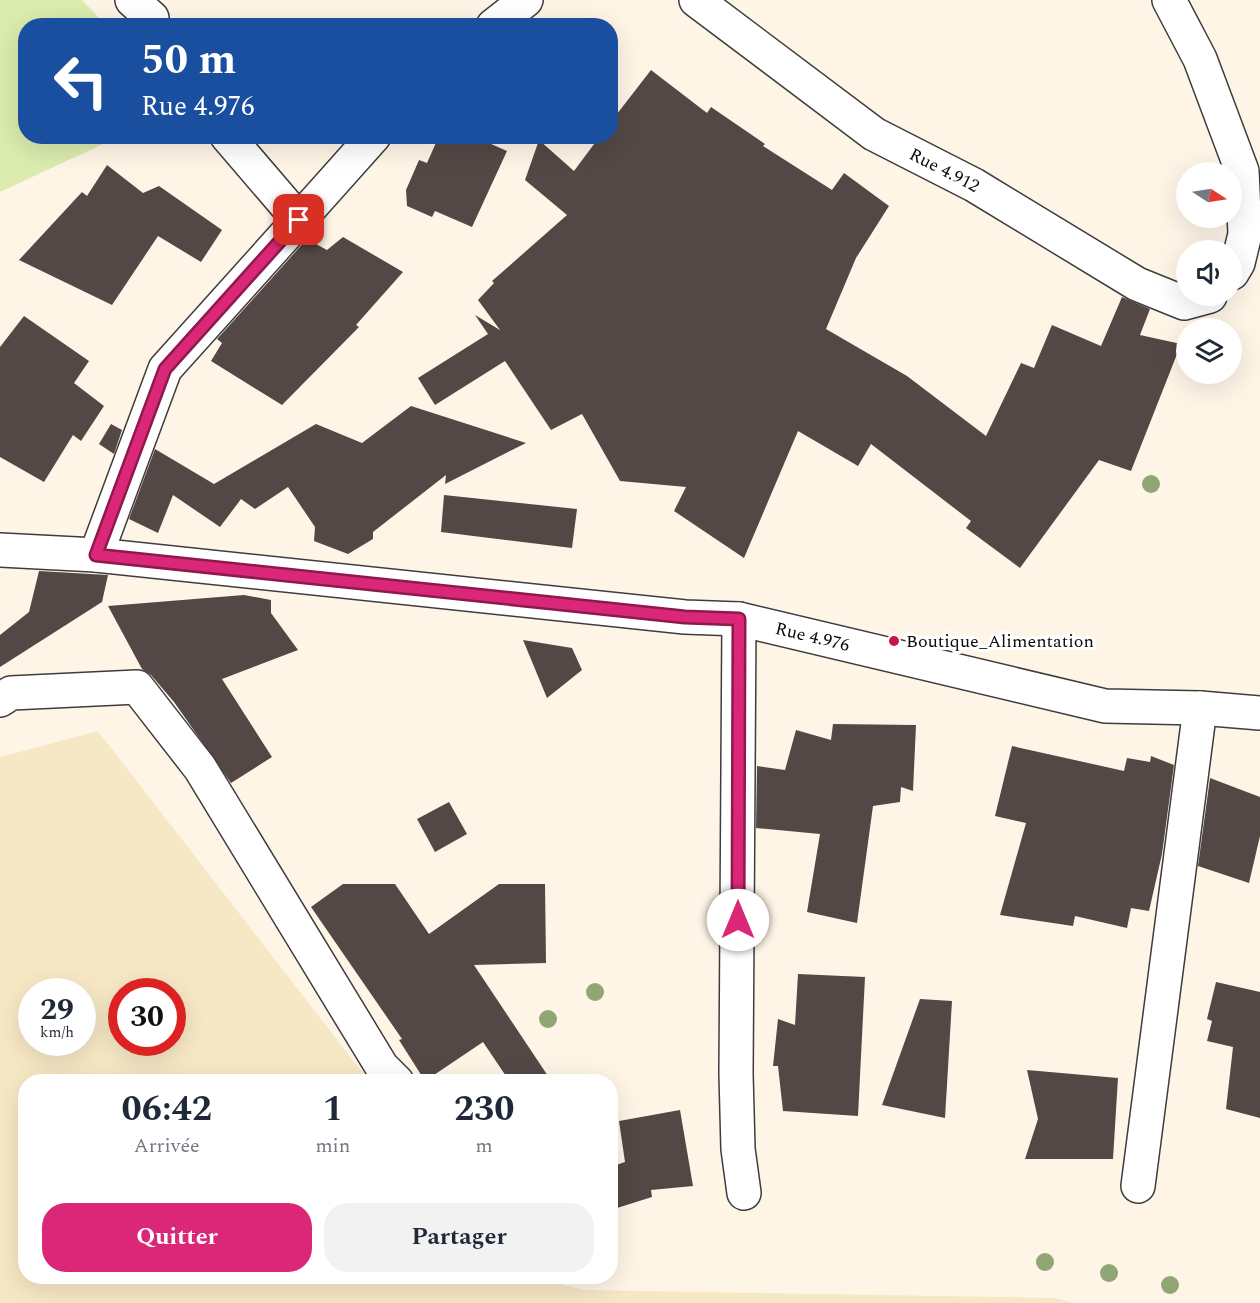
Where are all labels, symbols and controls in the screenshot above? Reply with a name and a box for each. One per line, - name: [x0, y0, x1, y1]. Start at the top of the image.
- text: 50 m: [141, 29, 236, 92]
- icon: left: [42, 42, 120, 120]
- text: Rue 4.976: [141, 86, 255, 128]
- street label: Rue 4.912: [905, 141, 985, 199]
- north arrow: [1176, 162, 1242, 228]
- map controls: [1176, 162, 1242, 384]
- pin: [273, 194, 324, 245]
- icon: arrive: [282, 203, 315, 236]
- button: sound: [1176, 240, 1242, 306]
- button: layers: [1176, 318, 1242, 384]
- street label: Rue 4.976: [773, 615, 852, 658]
- place label: Boutique_Alimentation: [906, 628, 1094, 655]
- marker: Boutique_Alimentation: [887, 634, 901, 648]
- position arrow: [706, 888, 770, 952]
- speed limit sign: 30: [108, 978, 186, 1056]
- text: 29: [40, 987, 74, 1033]
- text: km/h: [40, 1021, 74, 1044]
- text: 06:42: [121, 1082, 212, 1137]
- text: 1: [323, 1082, 343, 1137]
- text: 230: [454, 1082, 514, 1137]
- text: Arrivée: [134, 1131, 200, 1161]
- text: min: [315, 1131, 350, 1161]
- text: m: [476, 1131, 493, 1161]
- button: Quitter: [42, 1203, 312, 1272]
- button: Partager: [324, 1203, 594, 1272]

